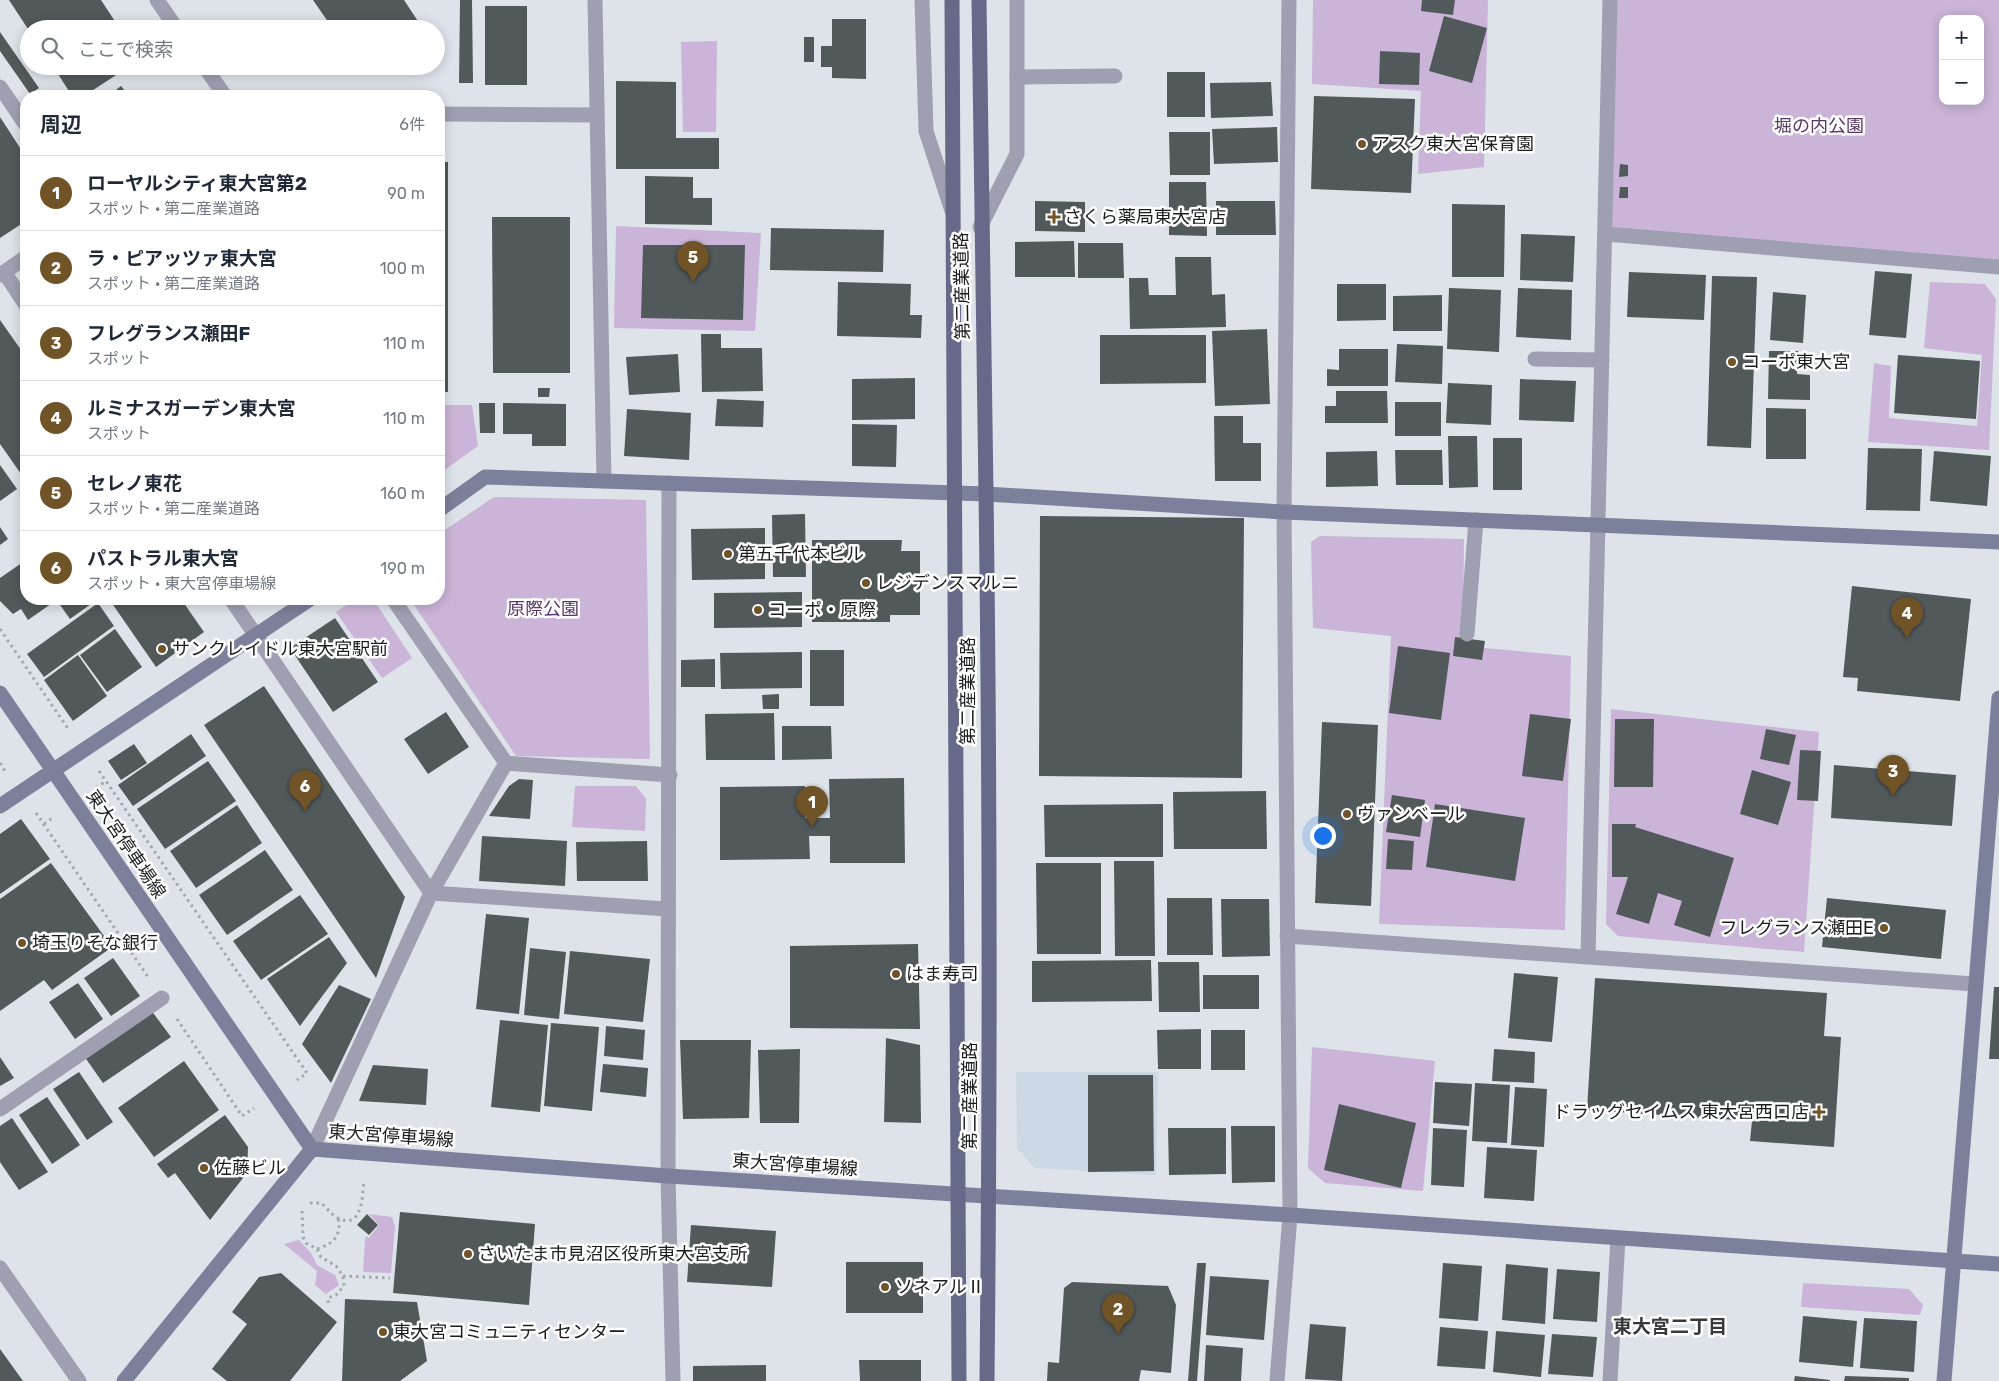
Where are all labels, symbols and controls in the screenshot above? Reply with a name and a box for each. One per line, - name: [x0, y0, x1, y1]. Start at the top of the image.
- map controls: [1939, 15, 1984, 105]
- button: +: [1939, 15, 1984, 60]
- search box: [20, 20, 445, 75]
- icon: search: [38, 34, 66, 62]
- text: ここで検索: [78, 38, 173, 61]
- button: −: [1939, 60, 1984, 105]
- text: 周辺: [40, 112, 82, 137]
- text: 6件: [399, 115, 425, 134]
- park label: 堀の内公園: [1774, 115, 1864, 137]
- place label: アスク東大宮保育園: [1372, 133, 1534, 155]
- marker: アスク東大宮保育園: [1356, 138, 1368, 150]
- text: ローヤルシティ東大宮第2: [87, 172, 307, 195]
- text: 1: [52, 184, 60, 203]
- text: 90 m: [387, 184, 425, 203]
- text: スポット · 第二産業道路: [87, 199, 260, 218]
- place label: さくら薬局東大宮店: [1064, 206, 1226, 228]
- marker: さくら薬局東大宮店: [1048, 211, 1060, 223]
- street label: 第二産業道路: [950, 232, 974, 340]
- pin: 5: [677, 241, 709, 282]
- text: ラ・ピアッツァ東大宮: [87, 247, 277, 270]
- text: 2: [51, 259, 61, 278]
- text: 100 m: [380, 259, 425, 278]
- text: スポット · 第二産業道路: [87, 274, 260, 293]
- text: フレグランス瀬田F: [87, 322, 250, 345]
- text: 3: [51, 334, 61, 353]
- text: 110 m: [383, 334, 425, 353]
- text: スポット: [87, 349, 151, 368]
- place label: コーポ東大宮: [1742, 351, 1850, 373]
- marker: コーポ東大宮: [1726, 356, 1738, 368]
- text: ルミナスガーデン東大宮: [87, 397, 296, 420]
- text: 4: [51, 409, 61, 428]
- text: 110 m: [383, 409, 425, 428]
- text: スポット: [87, 424, 151, 443]
- text: セレノ東花: [87, 472, 182, 495]
- text: 5: [51, 484, 61, 503]
- text: 160 m: [380, 484, 425, 503]
- text: スポット · 第二産業道路: [87, 499, 260, 518]
- place label: 第五千代本ビル: [738, 543, 864, 565]
- text: パストラル東大宮: [87, 547, 239, 570]
- marker: 第五千代本ビル: [722, 548, 734, 560]
- text: 6: [51, 559, 61, 578]
- text: 190 m: [380, 559, 425, 578]
- place label: レジデンスマルニ: [876, 572, 1019, 594]
- text: スポット · 東大宮停車場線: [87, 574, 276, 593]
- marker: レジデンスマルニ: [860, 577, 872, 589]
- pin: 4: [1891, 597, 1923, 638]
- park label: 原際公園: [507, 598, 579, 620]
- place label: コーポ・原際: [768, 599, 876, 621]
- marker: コーポ・原際: [752, 604, 764, 616]
- street label: 第二産業道路: [957, 637, 979, 745]
- place label: サンクレイドル東大宮駅前: [172, 638, 388, 660]
- marker: サンクレイドル東大宮駅前: [156, 643, 168, 655]
- pin: 3: [1877, 755, 1909, 796]
- pin: 6: [289, 770, 321, 811]
- street label: 東大宮停車場線: [82, 786, 170, 902]
- pin: 1: [796, 786, 828, 827]
- place label: ヴァンベール: [1357, 803, 1465, 825]
- marker: ヴァンベール: [1341, 808, 1353, 820]
- your location: [1310, 823, 1336, 849]
- place label: フレグランス瀬田E: [1719, 917, 1874, 939]
- marker: フレグランス瀬田E: [1878, 922, 1890, 934]
- place label: 埼玉りそな銀行: [32, 932, 158, 954]
- marker: 埼玉りそな銀行: [16, 937, 28, 949]
- place label: はま寿司: [906, 963, 978, 985]
- marker: はま寿司: [890, 968, 902, 980]
- street label: 第二産業道路: [959, 1042, 981, 1150]
- place label: ドラッグセイムス 東大宮西口店: [1553, 1101, 1809, 1123]
- marker: ドラッグセイムス 東大宮西口店: [1813, 1106, 1825, 1118]
- street label: 東大宮停車場線: [327, 1121, 455, 1151]
- street label: 東大宮停車場線: [731, 1150, 859, 1180]
- place label: 佐藤ビル: [214, 1157, 286, 1179]
- marker: 佐藤ビル: [198, 1162, 210, 1174]
- place label: さいたま市見沼区役所東大宮支所: [478, 1243, 747, 1265]
- marker: さいたま市見沼区役所東大宮支所: [462, 1248, 474, 1260]
- place label: ソネアルⅡ: [895, 1276, 985, 1298]
- marker: ソネアルⅡ: [879, 1281, 891, 1293]
- pin: 2: [1102, 1293, 1134, 1334]
- district label: 東大宮二丁目: [1613, 1315, 1727, 1338]
- place label: 東大宮コミュニティセンター: [393, 1321, 626, 1343]
- marker: 東大宮コミュニティセンター: [377, 1326, 389, 1338]

